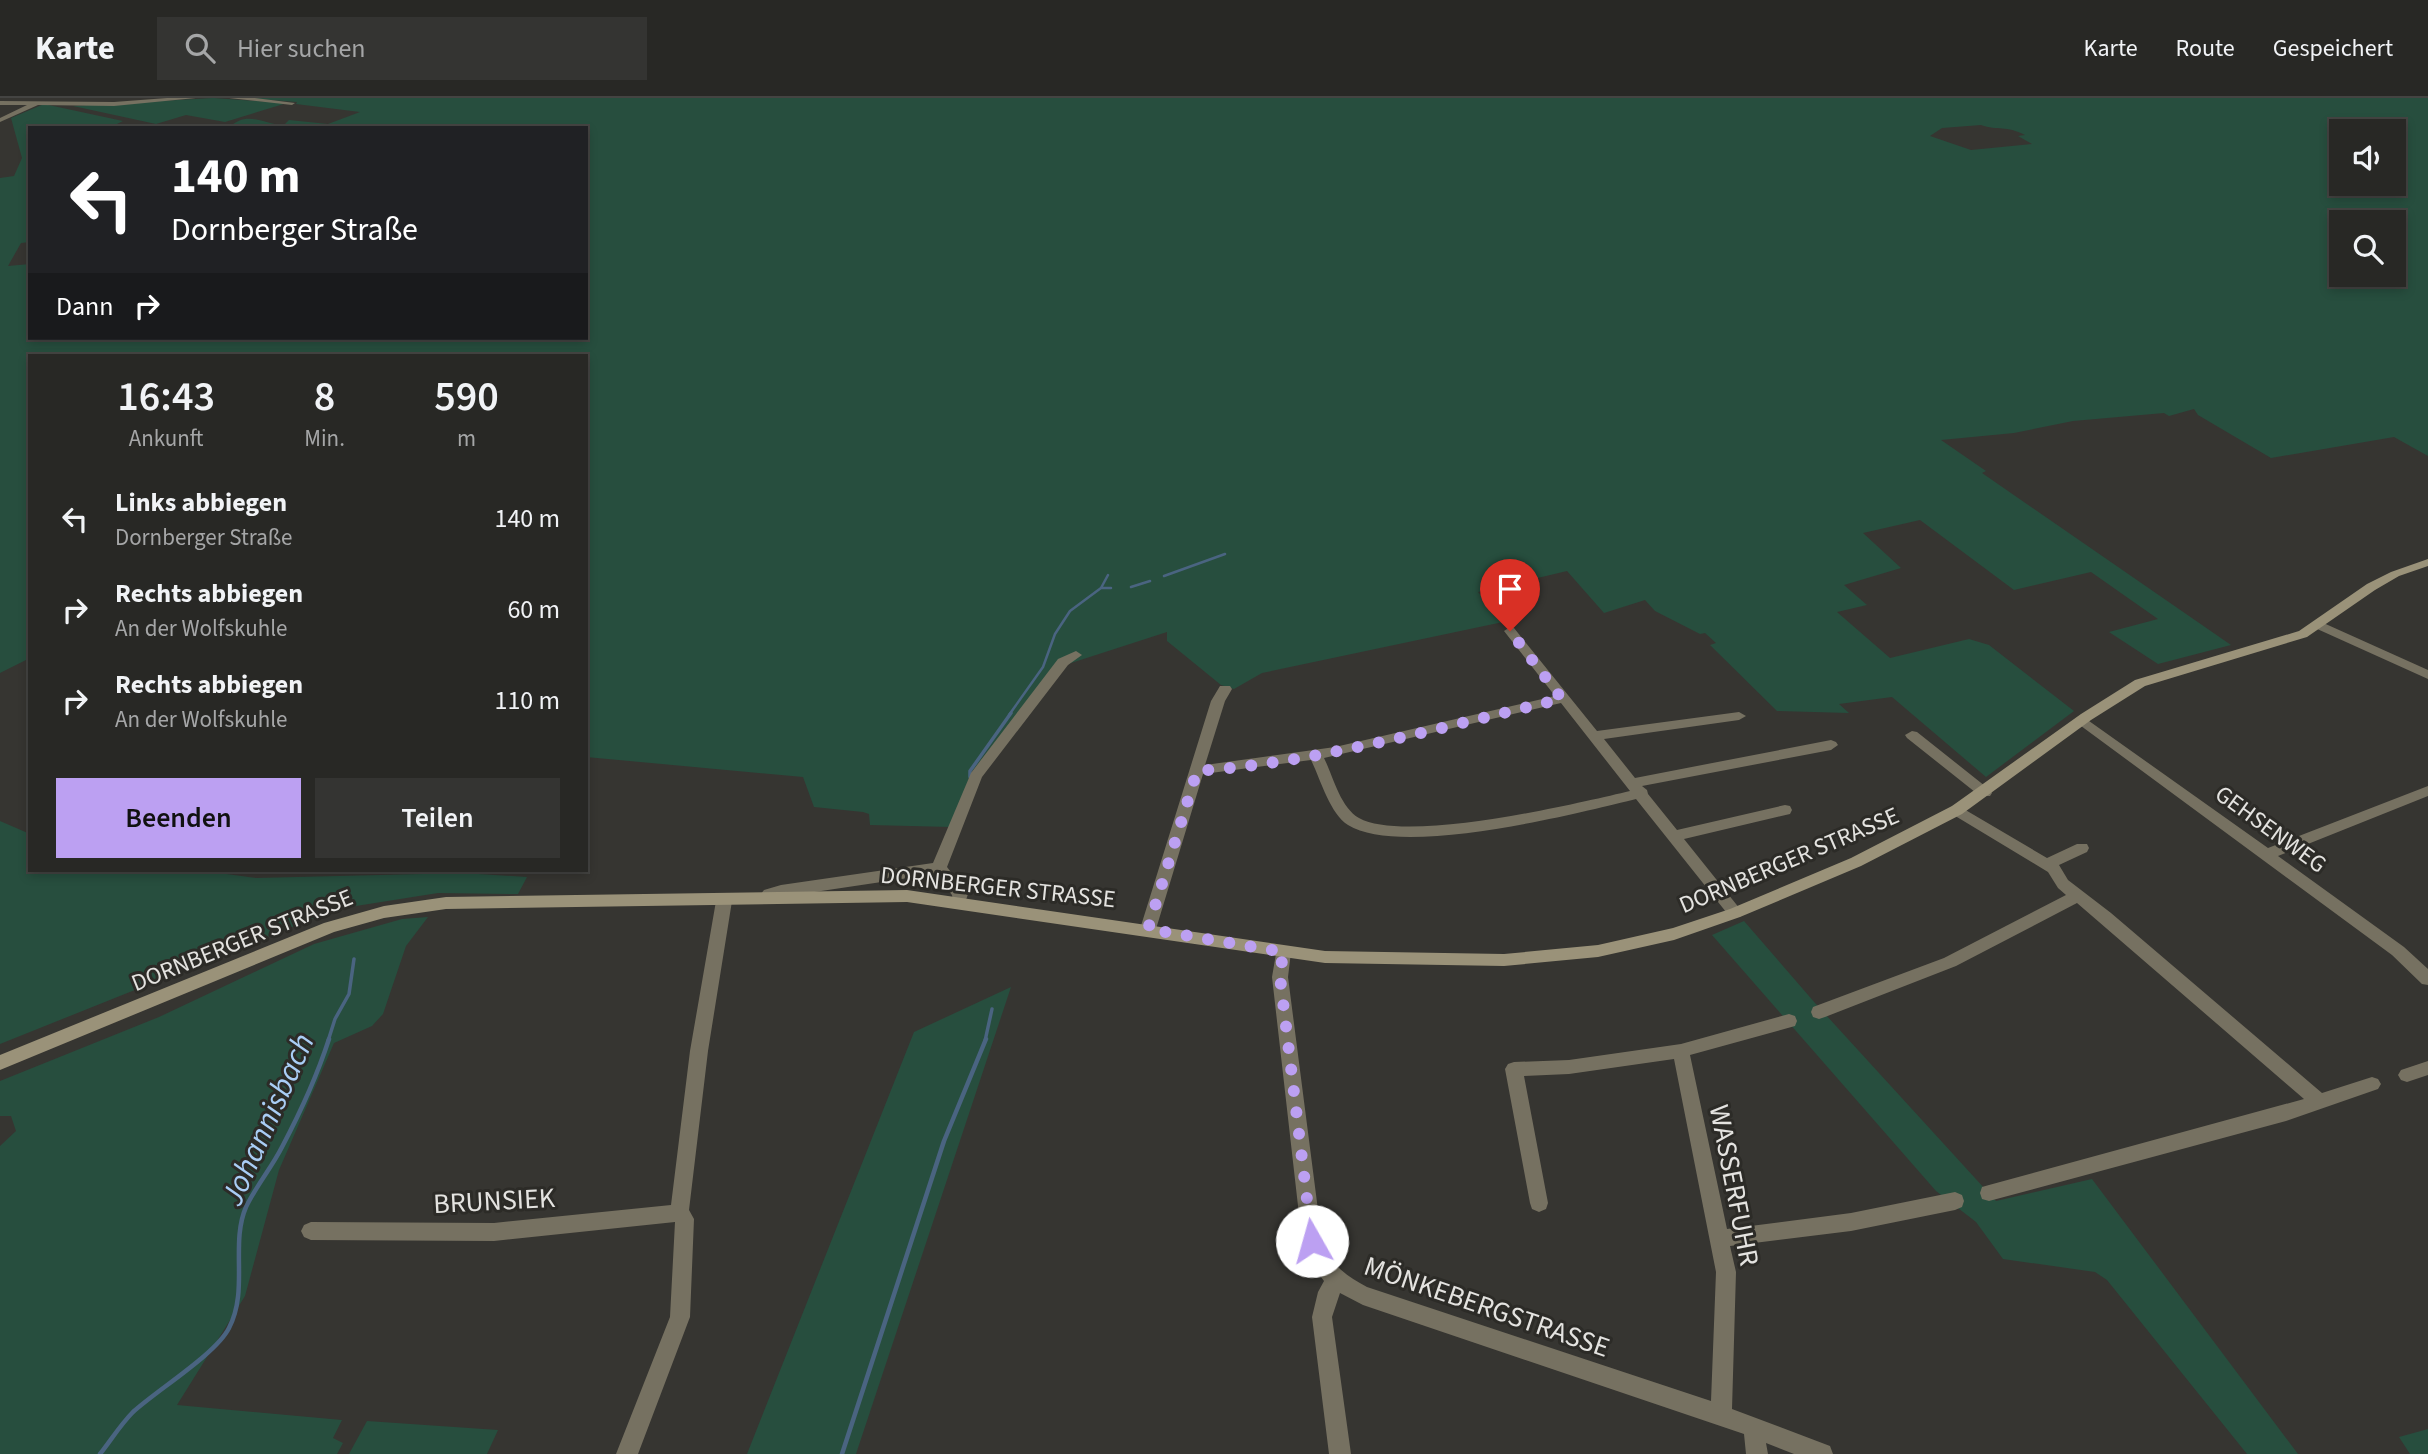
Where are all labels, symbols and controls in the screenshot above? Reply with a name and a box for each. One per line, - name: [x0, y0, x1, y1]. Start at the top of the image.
- search box: [157, 17, 647, 80]
- text: Karte: [35, 25, 115, 72]
- icon: search: [181, 29, 219, 67]
- text: Hier suchen: [237, 30, 366, 67]
- text: Karte: [2084, 31, 2138, 66]
- text: Route: [2176, 31, 2235, 66]
- text: Gespeichert: [2273, 31, 2393, 66]
- map controls: [2329, 119, 2406, 287]
- button: sound: [2329, 119, 2406, 196]
- text: 140 m: [171, 142, 300, 212]
- icon: left: [56, 154, 147, 245]
- text: Dornberger Straße: [171, 207, 418, 253]
- button: search: [2329, 210, 2406, 287]
- icon: right: [128, 287, 166, 325]
- text: Dann: [56, 288, 114, 325]
- text: 16:43: [117, 367, 215, 427]
- text: 8: [314, 367, 335, 427]
- text: 590: [434, 367, 499, 427]
- text: Ankunft: [129, 422, 204, 455]
- text: Min.: [304, 422, 345, 455]
- text: m: [457, 422, 476, 455]
- text: Links abbiegen: [115, 484, 287, 521]
- icon: left: [56, 500, 94, 538]
- text: 140 m: [494, 500, 560, 537]
- text: Dornberger Straße: [115, 521, 293, 554]
- pin: [1480, 559, 1540, 631]
- icon: arrive: [1491, 570, 1529, 608]
- text: Rechts abbiegen: [115, 575, 303, 612]
- icon: right: [56, 591, 94, 629]
- text: 60 m: [507, 591, 560, 628]
- text: An der Wolfskuhle: [115, 612, 287, 645]
- text: Rechts abbiegen: [115, 666, 303, 703]
- icon: right: [56, 682, 94, 720]
- text: 110 m: [494, 682, 560, 719]
- text: An der Wolfskuhle: [115, 703, 287, 736]
- street label: GEHSENWEG: [2208, 777, 2334, 882]
- button: Beenden: [56, 778, 301, 858]
- button: Teilen: [315, 778, 560, 858]
- street label: DORNBERGER STRASSE: [1674, 798, 1905, 923]
- street label: DORNBERGER STRASSE: [879, 858, 1117, 917]
- street label: DORNBERGER STRASSE: [126, 880, 358, 1001]
- water label: Johannisbach: [209, 1026, 326, 1214]
- street label: WASSERFUHR: [1699, 1101, 1769, 1269]
- street label: BRUNSIEK: [432, 1178, 557, 1224]
- position arrow: [1275, 1204, 1349, 1278]
- street label: MÖNKEBERGSTRASSE: [1359, 1246, 1615, 1368]

